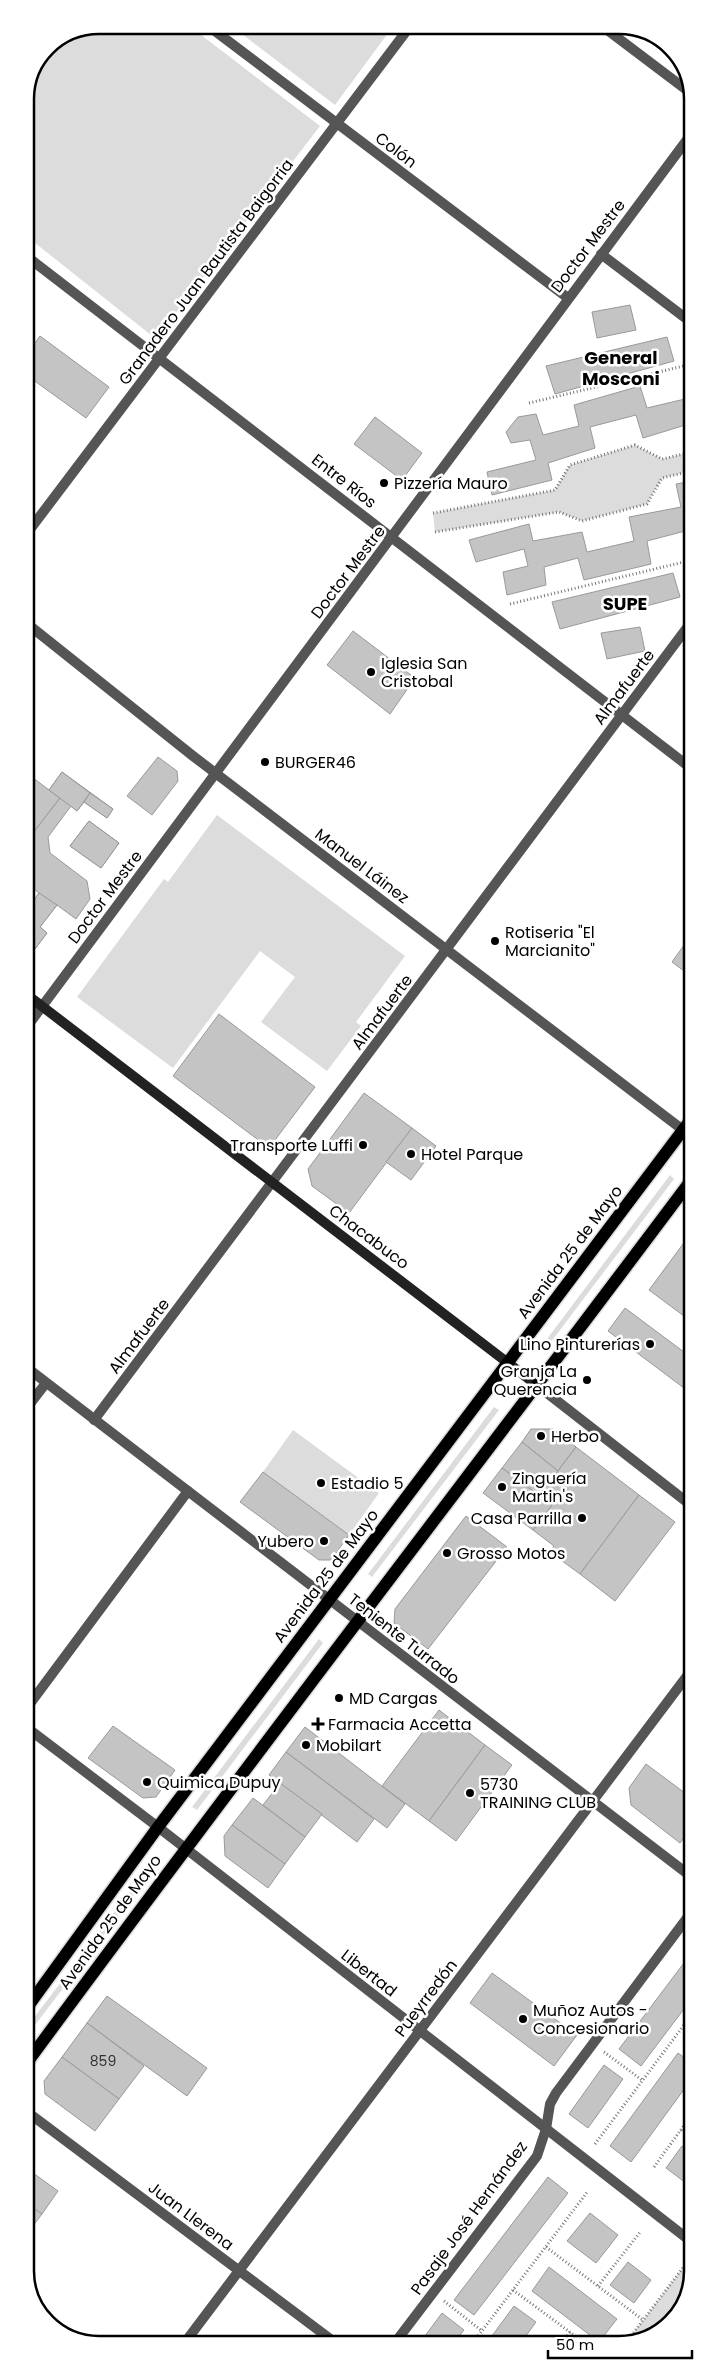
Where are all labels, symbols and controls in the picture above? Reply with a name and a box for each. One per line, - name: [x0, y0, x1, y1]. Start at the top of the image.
- street label: Colón: [370, 127, 422, 173]
- street label: Granadero Juan Bautista Baigorria: [113, 154, 299, 390]
- street label: Doctor Mestre: [545, 195, 631, 297]
- district label: General Mosconi: [582, 345, 660, 391]
- street label: Entre Ríos: [307, 448, 381, 514]
- place label: Pizzería Mauro: [394, 472, 508, 495]
- marker: Pizzería Mauro: [378, 477, 390, 489]
- street label: Doctor Mestre: [305, 521, 391, 623]
- district label: SUPE: [603, 591, 647, 616]
- street label: Almafuerte: [588, 644, 660, 730]
- place label: Iglesia San Cristobal: [381, 652, 467, 693]
- marker: Iglesia San Cristobal: [365, 666, 377, 678]
- place label: BURGER46: [275, 751, 356, 774]
- marker: BURGER46: [259, 756, 271, 768]
- street label: Manuel Láinez: [310, 823, 414, 909]
- street label: Doctor Mestre: [62, 846, 148, 948]
- place label: Rotiseria "El Marcianito": [505, 921, 595, 962]
- marker: Rotiseria "El Marcianito": [489, 935, 501, 947]
- street label: Almafuerte: [346, 969, 418, 1055]
- place label: Transporte Luffi: [230, 1134, 353, 1157]
- marker: Transporte Luffi: [357, 1139, 369, 1151]
- place label: Hotel Parque: [421, 1143, 523, 1166]
- marker: Hotel Parque: [405, 1148, 417, 1160]
- street label: Avenida 25 de Mayo: [512, 1180, 628, 1324]
- street label: Chacabuco: [324, 1199, 414, 1275]
- street label: Almafuerte: [103, 1293, 175, 1379]
- place label: Lino Pinturerías: [520, 1333, 640, 1356]
- marker: Lino Pinturerías: [644, 1338, 656, 1350]
- place label: Granja La Querencia: [494, 1360, 577, 1401]
- marker: Granja La Querencia: [581, 1374, 593, 1386]
- place label: Herbo: [551, 1425, 599, 1448]
- marker: Herbo: [535, 1430, 547, 1442]
- place label: Zinguería Martin's: [512, 1467, 587, 1508]
- place label: Estadio 5: [331, 1472, 404, 1495]
- marker: Estadio 5: [315, 1477, 327, 1489]
- marker: Zinguería Martin's: [496, 1481, 508, 1493]
- street label: Avenida 25 de Mayo: [268, 1504, 384, 1648]
- place label: Casa Parrilla: [471, 1507, 572, 1530]
- marker: Casa Parrilla: [576, 1512, 588, 1524]
- place label: Yubero: [257, 1530, 314, 1553]
- marker: Yubero: [318, 1535, 330, 1547]
- place label: Grosso Motos: [457, 1542, 565, 1565]
- marker: Grosso Motos: [441, 1547, 453, 1559]
- street label: Teniente Turrado: [343, 1588, 465, 1690]
- place label: MD Cargas: [349, 1687, 437, 1710]
- marker: MD Cargas: [333, 1692, 345, 1704]
- place label: Farmacia Accetta: [328, 1713, 471, 1736]
- marker: Farmacia Accetta: [312, 1718, 324, 1730]
- place label: Mobilart: [316, 1734, 381, 1757]
- marker: Mobilart: [300, 1739, 312, 1751]
- place label: Quimica Dupuy: [157, 1771, 281, 1794]
- place label: 5730 TRAINING CLUB: [480, 1773, 596, 1814]
- marker: Quimica Dupuy: [141, 1776, 153, 1788]
- marker: 5730 TRAINING CLUB: [464, 1787, 476, 1799]
- street label: Avenida 25 de Mayo: [53, 1850, 167, 1994]
- street label: Libertad: [336, 1944, 402, 2002]
- street label: Pueyrredón: [389, 1955, 463, 2041]
- place label: Muñoz Autos - Concesionario: [533, 1999, 649, 2040]
- marker: Muñoz Autos - Concesionario: [517, 2013, 529, 2025]
- house number: 859: [90, 2051, 116, 2071]
- street label: Pasaje José Hernández: [405, 2136, 533, 2300]
- street label: Juan Llerena: [143, 2176, 239, 2256]
- scale bar: [548, 2328, 692, 2360]
- text: 50 m: [556, 2334, 594, 2355]

